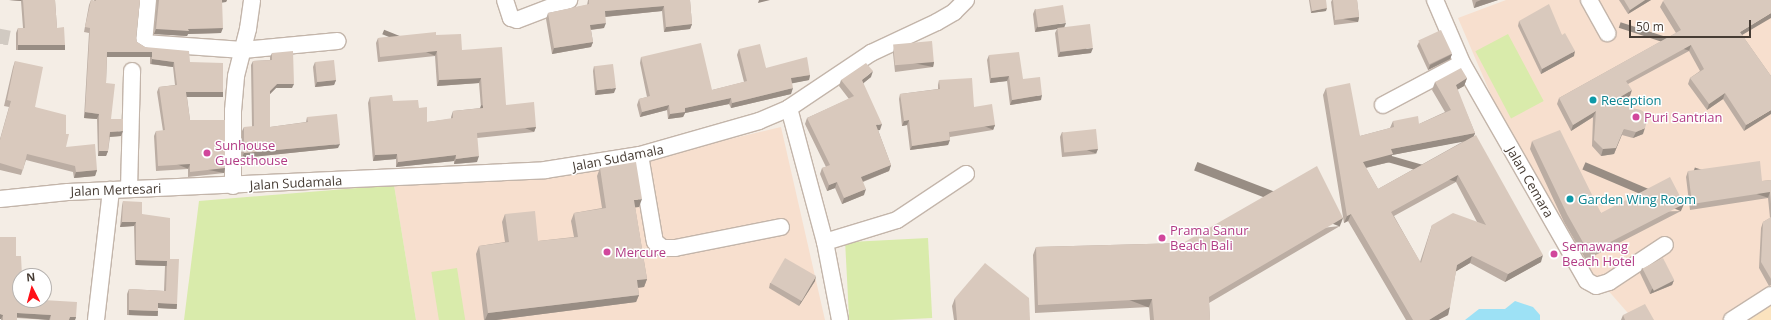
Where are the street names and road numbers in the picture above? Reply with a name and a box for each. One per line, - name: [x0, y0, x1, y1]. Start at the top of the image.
- street label: Jalan Sudamala: [571, 142, 665, 174]
- street label: Jalan Cemara: [1503, 144, 1557, 220]
- street label: Jalan Sudamala: [249, 173, 343, 193]
- street label: Jalan Mertesari: [70, 181, 162, 199]

